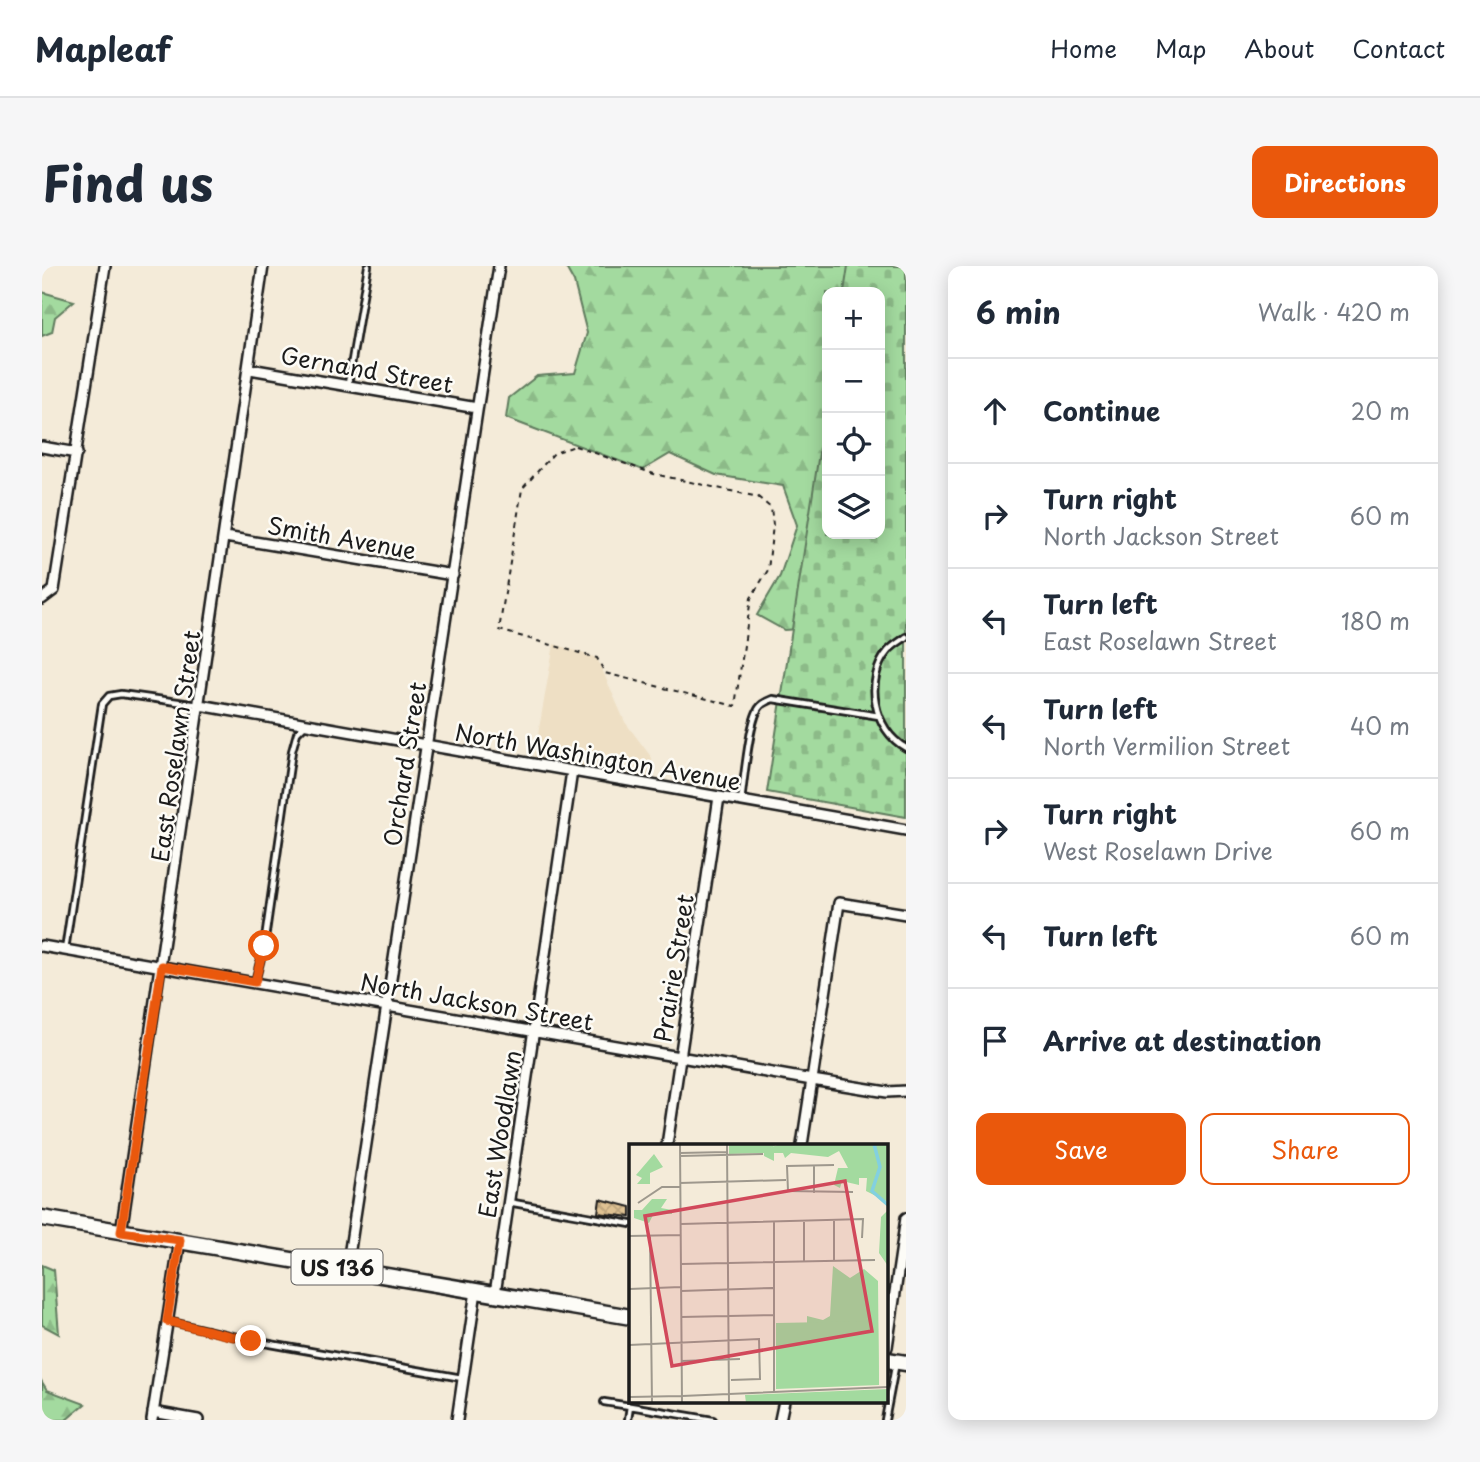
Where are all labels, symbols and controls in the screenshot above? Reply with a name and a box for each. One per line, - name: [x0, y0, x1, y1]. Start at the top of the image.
- text: Mapleaf: [35, 23, 171, 73]
- text: Home: [1050, 30, 1117, 66]
- text: Map: [1155, 30, 1206, 66]
- text: About: [1244, 30, 1314, 66]
- text: Contact: [1352, 30, 1445, 66]
- text: Find us: [42, 145, 213, 219]
- button: Directions: [1252, 146, 1438, 218]
- map controls: [822, 287, 885, 539]
- button: +: [822, 287, 885, 350]
- text: 6 min: [976, 289, 1061, 334]
- text: Walk · 420 m: [1258, 294, 1410, 329]
- street label: Gernand Street: [278, 337, 456, 401]
- button: −: [822, 350, 885, 413]
- text: Continue: [1043, 391, 1160, 430]
- icon: ahead: [976, 392, 1014, 430]
- text: 20 m: [1351, 393, 1410, 428]
- button: locate: [822, 413, 885, 476]
- button: layers: [822, 476, 885, 539]
- text: Turn right: [1043, 479, 1177, 518]
- icon: right: [976, 497, 1014, 535]
- text: 60 m: [1350, 498, 1410, 533]
- street label: Smith Avenue: [265, 507, 419, 567]
- text: North Jackson Street: [1043, 518, 1279, 553]
- text: Turn left: [1043, 584, 1158, 623]
- icon: left: [976, 602, 1014, 640]
- text: 180 m: [1341, 603, 1410, 638]
- text: East Roselawn Street: [1043, 623, 1277, 658]
- street label: East Roselawn Street: [141, 628, 209, 864]
- street label: Orchard Street: [374, 679, 434, 849]
- text: Turn left: [1043, 689, 1158, 728]
- icon: left: [976, 707, 1014, 745]
- text: 40 m: [1350, 708, 1410, 743]
- street label: North Washington Avenue: [452, 714, 744, 798]
- text: North Vermilion Street: [1043, 728, 1290, 763]
- text: Turn right: [1043, 794, 1177, 833]
- icon: right: [976, 812, 1014, 850]
- text: 60 m: [1350, 813, 1410, 848]
- text: West Roselawn Drive: [1043, 833, 1273, 868]
- street label: Prairie Street: [644, 892, 702, 1044]
- text: Turn left: [1043, 916, 1158, 955]
- icon: left: [976, 917, 1014, 955]
- text: 60 m: [1350, 918, 1410, 953]
- route start: [248, 930, 279, 961]
- street label: North Jackson Street: [358, 963, 596, 1039]
- text: Arrive at destination: [1043, 1021, 1322, 1060]
- icon: arrive: [976, 1022, 1014, 1060]
- street label: East Woodlawn: [468, 1048, 530, 1220]
- button: Save: [976, 1113, 1186, 1185]
- button: Share: [1200, 1113, 1410, 1185]
- inset map: [629, 1144, 888, 1402]
- road number: US 136: [292, 1250, 382, 1284]
- route end: [235, 1325, 266, 1356]

